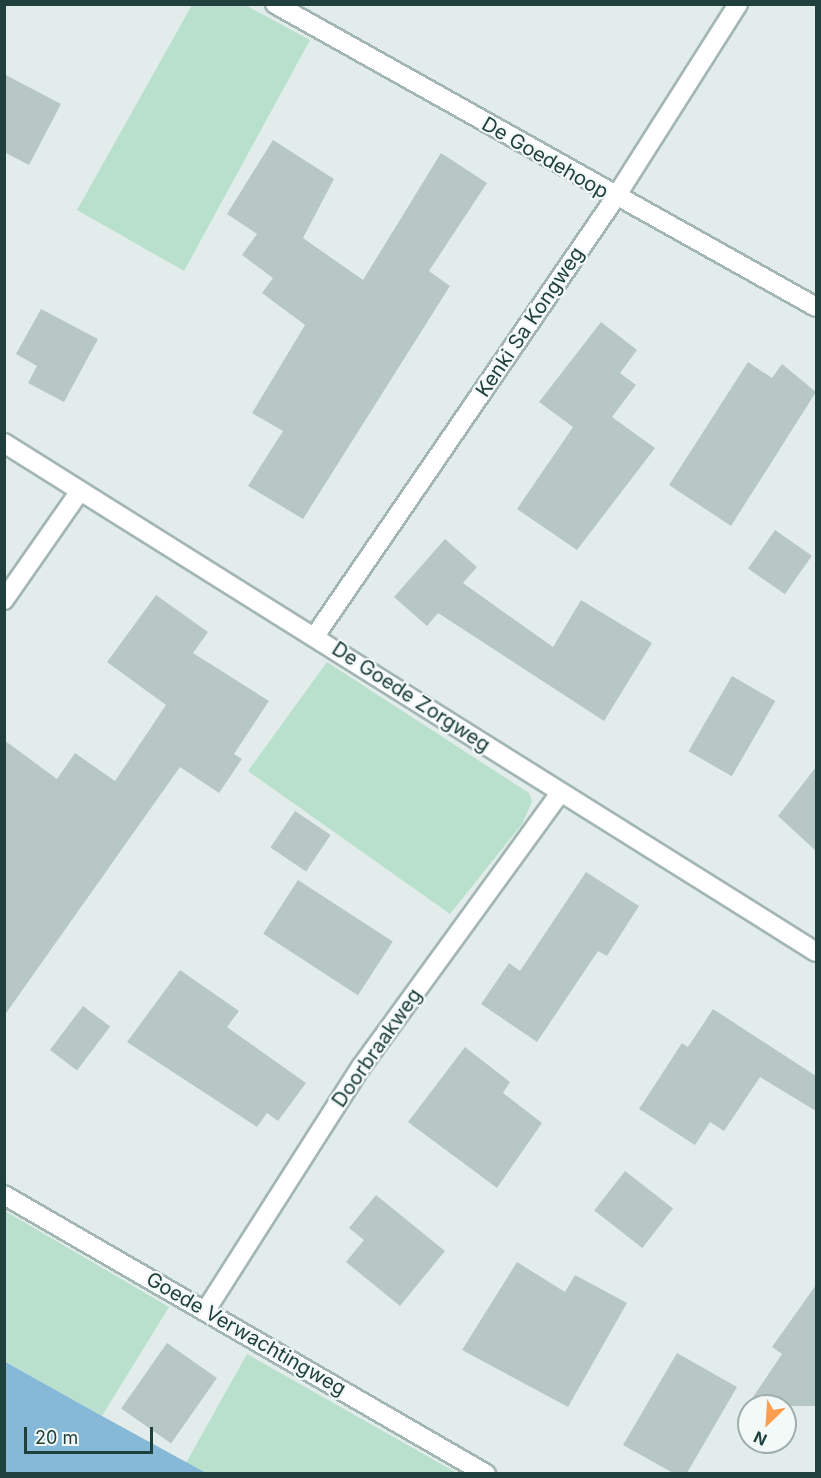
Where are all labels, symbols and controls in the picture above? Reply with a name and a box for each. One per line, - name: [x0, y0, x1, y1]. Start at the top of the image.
- street label: De Goedehoop: [477, 112, 613, 204]
- street label: Kenki Sa Kongweg: [471, 242, 589, 402]
- street label: De Goede Zorgweg: [327, 637, 495, 757]
- street label: Doorbraakweg: [327, 984, 427, 1112]
- street label: Goede Verwachtingweg: [142, 1267, 350, 1401]
- north arrow: [737, 1394, 797, 1454]
- scale bar: [27, 1415, 156, 1453]
- text: 20 m: [35, 1427, 78, 1448]
- text: N: [750, 1427, 770, 1450]

